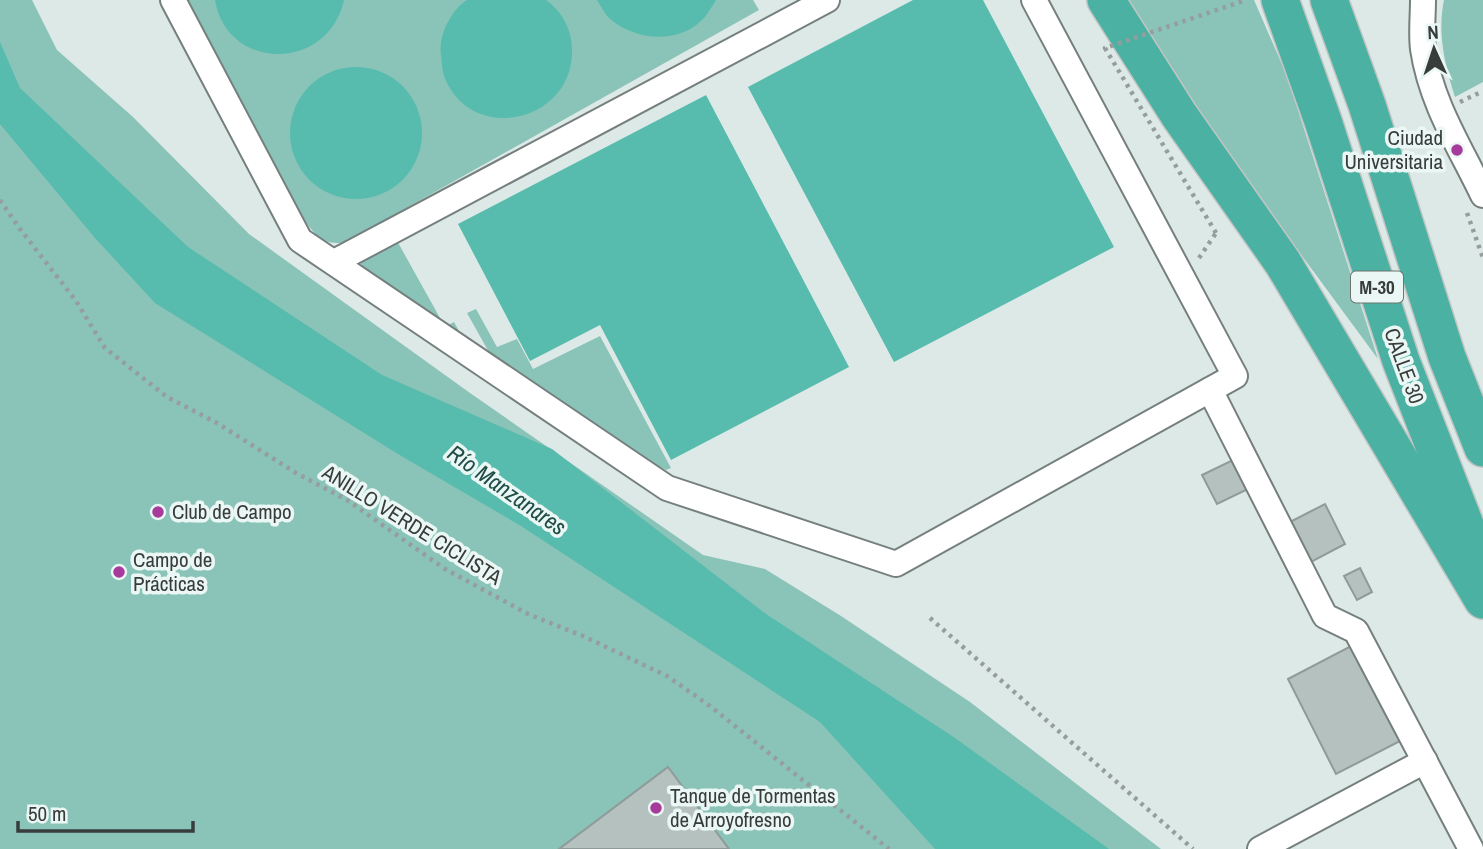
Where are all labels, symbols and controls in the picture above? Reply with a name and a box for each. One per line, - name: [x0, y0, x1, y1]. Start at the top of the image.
- north arrow: [1399, 14, 1469, 84]
- text: N: [1427, 19, 1439, 45]
- place label: Ciudad Universitaria: [1344, 123, 1443, 176]
- marker: Ciudad Universitaria: [1449, 142, 1465, 158]
- road number: M-30: [1351, 272, 1403, 302]
- street label: CALLE 30: [1377, 324, 1432, 408]
- water label: Río Manzanares: [442, 437, 573, 542]
- street label: ANILLO VERDE CICLISTA: [316, 457, 508, 592]
- place label: Club de Campo: [172, 497, 292, 526]
- marker: Club de Campo: [150, 504, 166, 520]
- place label: Campo de Prácticas: [133, 545, 212, 598]
- marker: Campo de Prácticas: [111, 564, 127, 580]
- place label: Tanque de Tormentas de Arroyofresno: [670, 781, 836, 834]
- scale bar: [18, 790, 192, 834]
- text: 50 m: [28, 799, 66, 828]
- marker: Tanque de Tormentas de Arroyofresno: [648, 800, 664, 816]

